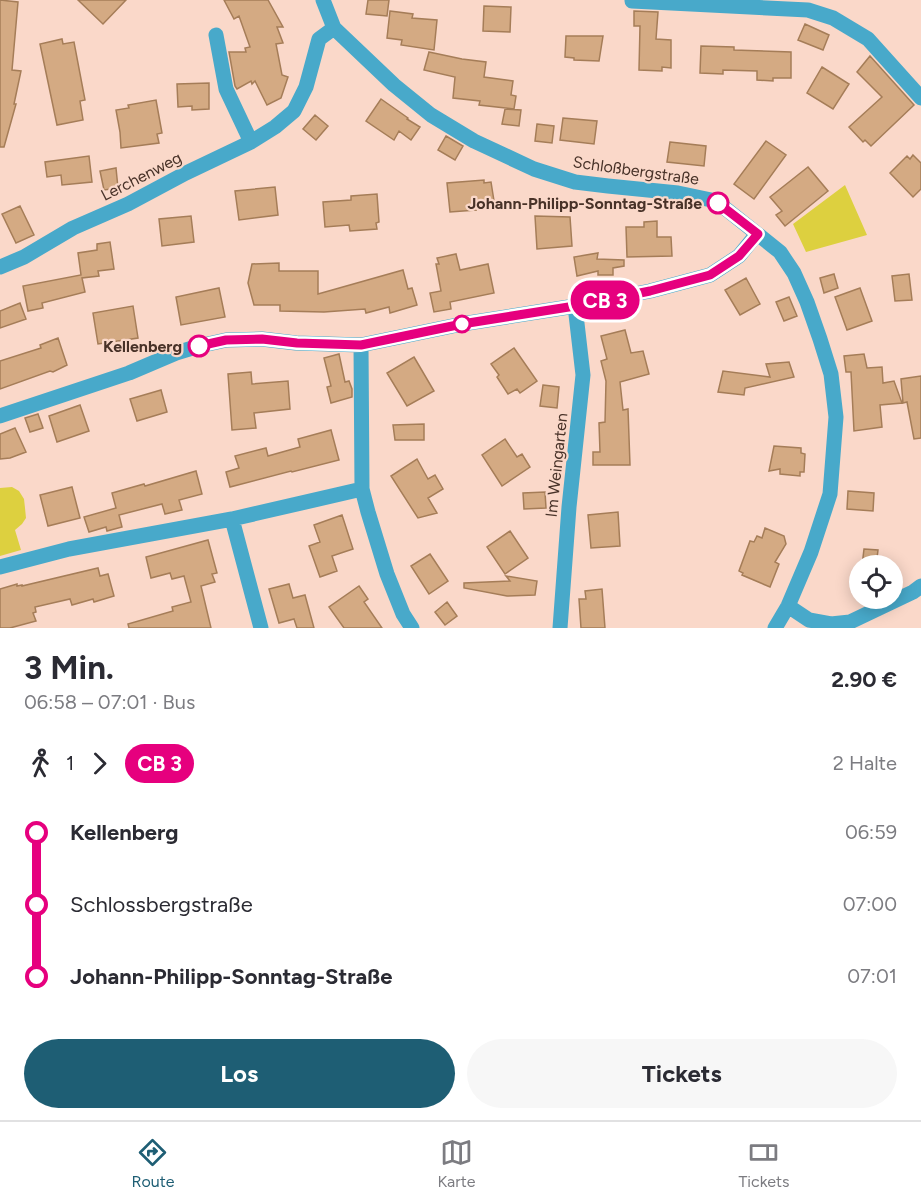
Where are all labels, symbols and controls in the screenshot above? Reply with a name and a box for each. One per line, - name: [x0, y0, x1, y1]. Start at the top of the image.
- street label: Lerchenweg: [98, 148, 185, 205]
- street label: Schloßbergstraße: [572, 152, 700, 189]
- marker: Johann-Philipp-Sonntag-Straße: [707, 192, 729, 214]
- place label: Johann-Philipp-Sonntag-Straße: [468, 194, 702, 213]
- line badge: CB 3: [563, 280, 647, 320]
- text: CB 3: [583, 288, 627, 313]
- unlabelled marker: [453, 315, 471, 333]
- marker: Kellenberg: [188, 335, 210, 357]
- place label: Kellenberg: [103, 337, 182, 356]
- street label: Im Weingarten: [542, 412, 571, 518]
- map controls: [849, 555, 903, 609]
- button: locate: [849, 555, 903, 609]
- text: 3 Min.: [24, 648, 114, 687]
- text: 2.90 €: [831, 666, 897, 693]
- text: 06:58 – 07:01 · Bus: [24, 690, 195, 714]
- icon: walk: [24, 747, 57, 780]
- icon: forward: [83, 747, 116, 780]
- text: 1: [66, 751, 74, 775]
- text: CB 3: [137, 751, 182, 776]
- text: 2 Halte: [833, 751, 897, 775]
- text: Kellenberg: [70, 819, 179, 846]
- text: 06:59: [845, 820, 897, 844]
- text: Schlossbergstraße: [70, 891, 253, 918]
- text: 07:00: [843, 892, 897, 916]
- text: Johann-Philipp-Sonntag-Straße: [70, 963, 392, 990]
- text: 07:01: [847, 964, 897, 988]
- button: Los: [24, 1039, 455, 1108]
- button: Tickets: [467, 1039, 897, 1108]
- tab: Route: [132, 1136, 174, 1191]
- tab: Karte: [437, 1136, 475, 1191]
- tab: Tickets: [738, 1136, 789, 1191]

